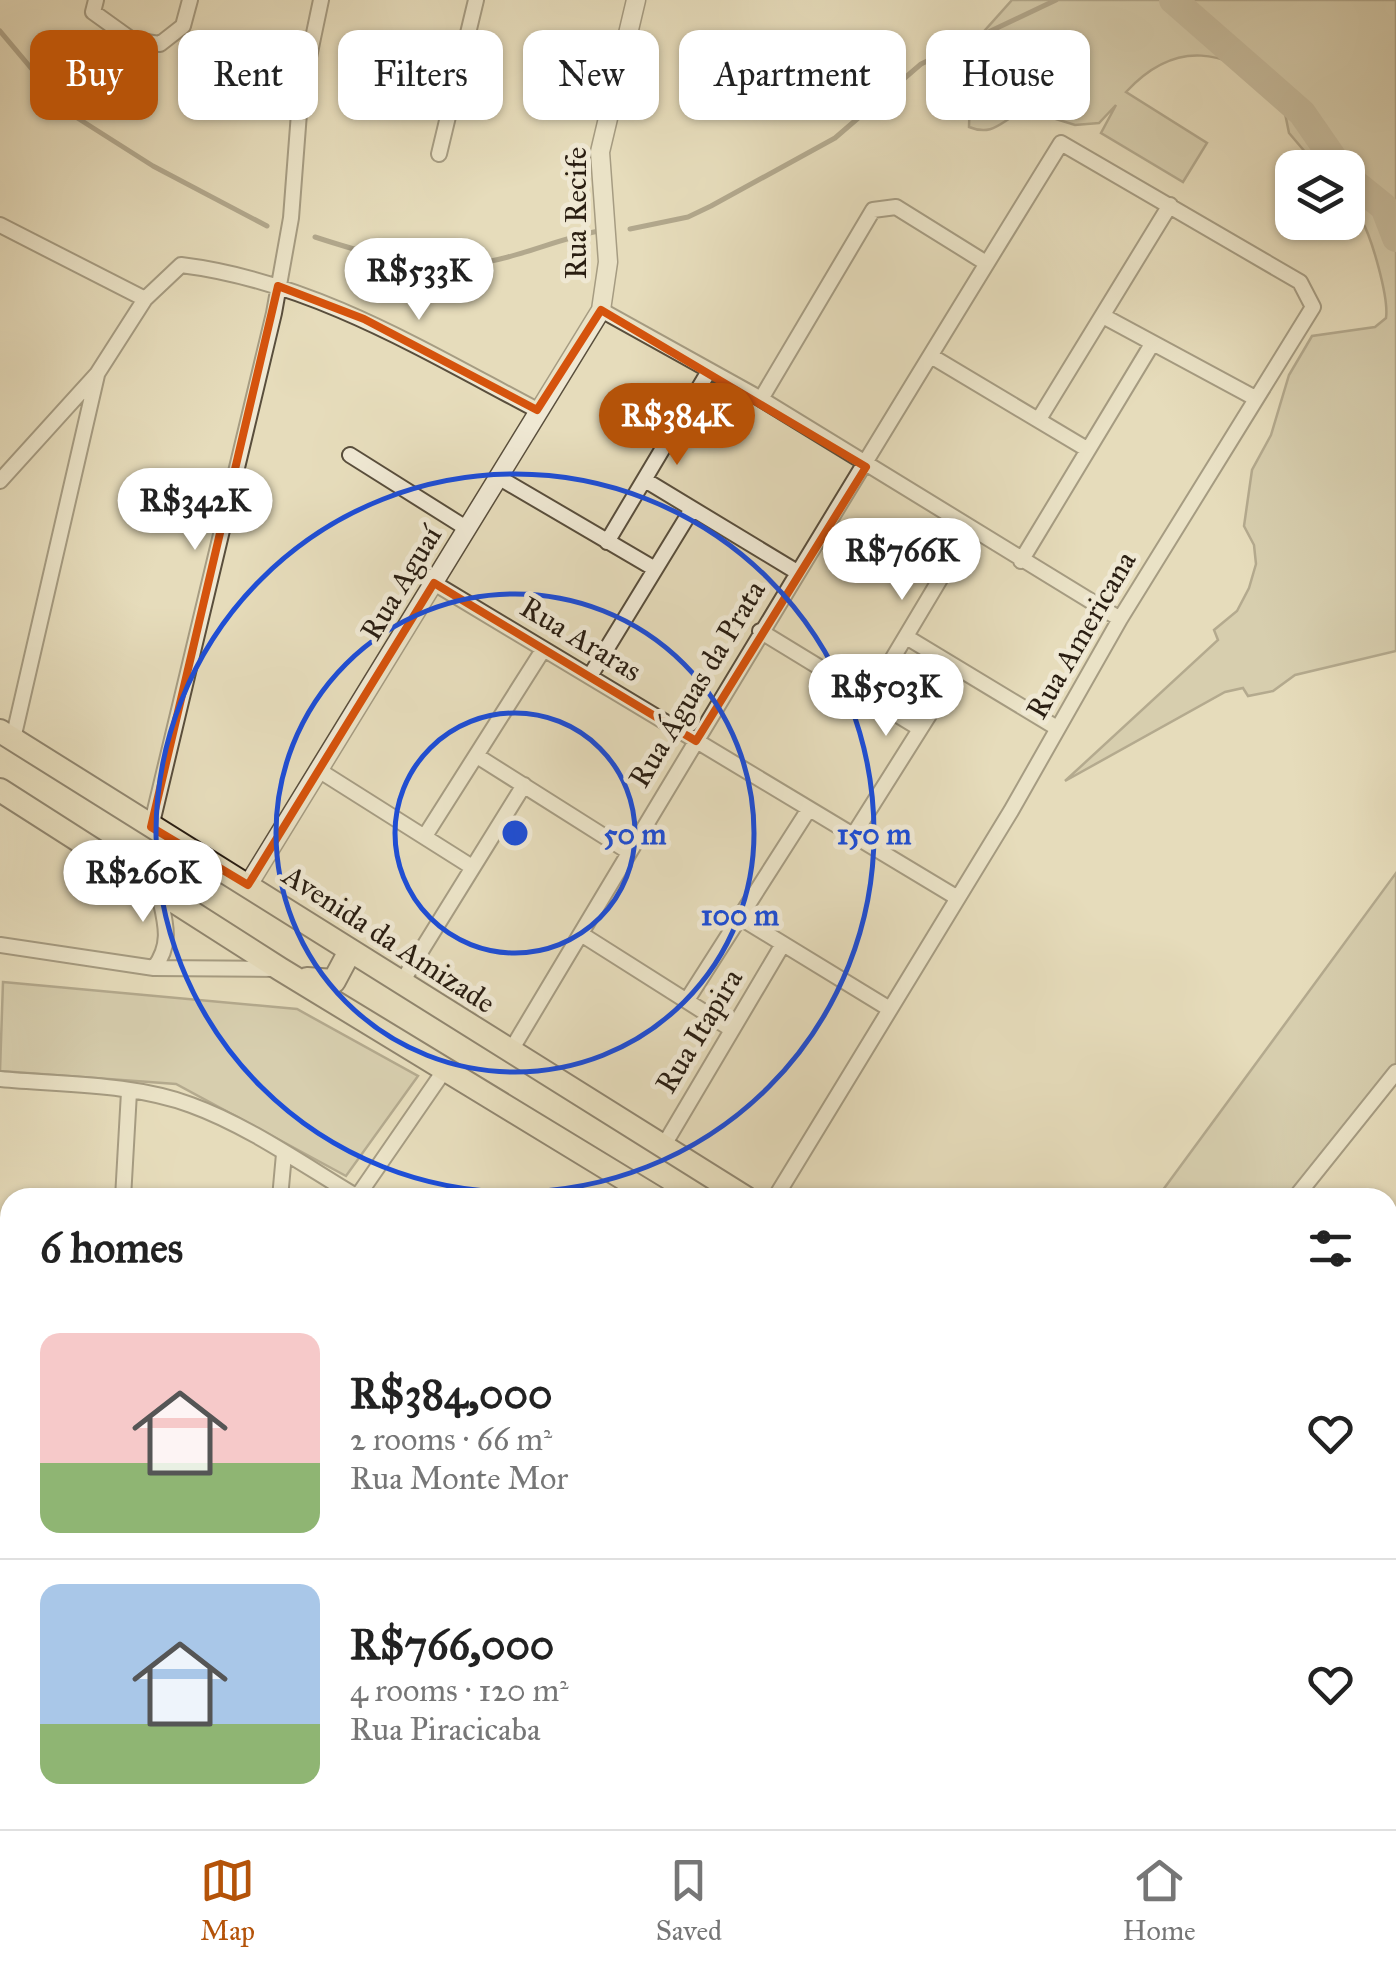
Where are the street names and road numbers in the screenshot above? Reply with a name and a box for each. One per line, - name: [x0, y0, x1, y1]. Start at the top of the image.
- street label: Rua Recife: [558, 147, 594, 279]
- street label: Rua Aguaí: [353, 518, 450, 647]
- street label: Rua Americana: [1019, 545, 1144, 725]
- street label: Rua Águas da Prata: [620, 573, 773, 794]
- street label: Rua Araras: [514, 589, 648, 689]
- street label: Avenida da Amizade: [274, 856, 502, 1021]
- street label: Rua Itapira: [648, 962, 750, 1100]

